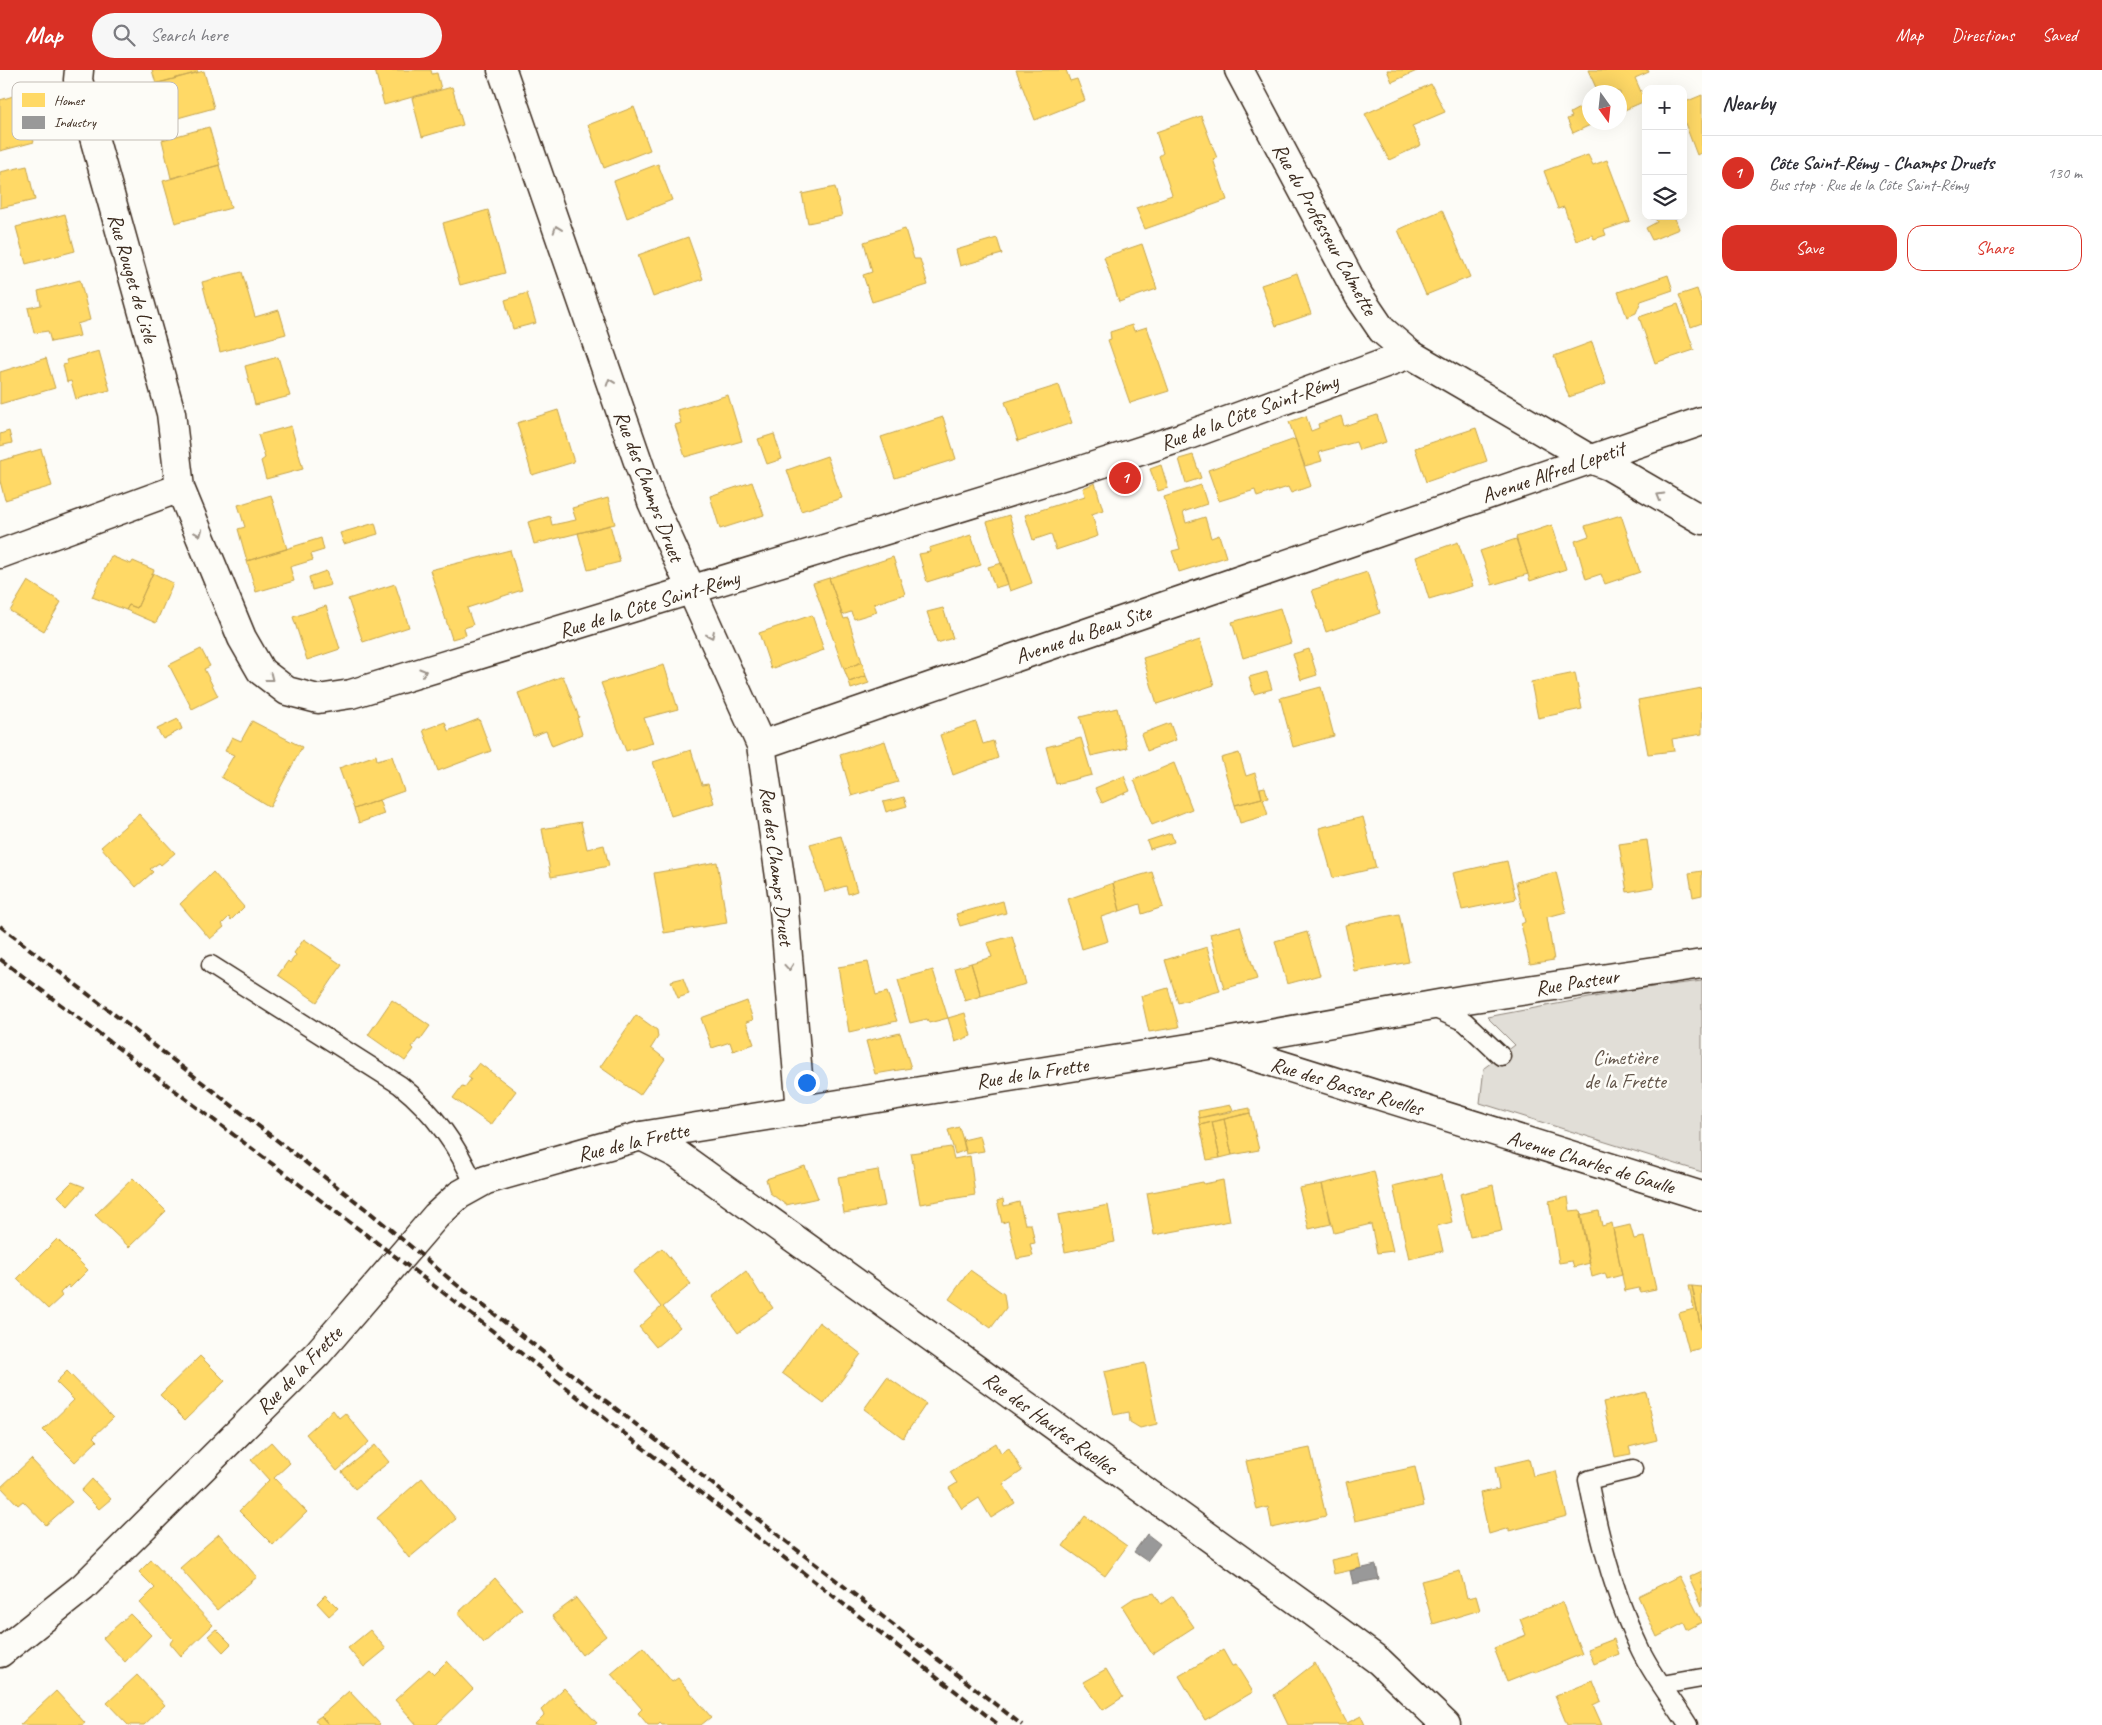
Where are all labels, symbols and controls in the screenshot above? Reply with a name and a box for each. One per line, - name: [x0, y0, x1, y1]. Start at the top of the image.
- search box: [92, 13, 442, 58]
- text: Map: [25, 20, 62, 50]
- icon: search: [110, 21, 138, 49]
- text: Search here: [150, 23, 228, 47]
- text: Map: [1896, 24, 1923, 46]
- text: Directions: [1951, 24, 2014, 46]
- text: Saved: [2042, 24, 2077, 46]
- legend: [12, 82, 178, 140]
- north arrow: [1582, 85, 1627, 130]
- map controls: [1642, 85, 1687, 220]
- button: +: [1642, 85, 1687, 130]
- text: Nearby: [1722, 90, 1775, 116]
- text: Homes: [54, 92, 85, 109]
- text: Industry: [54, 114, 97, 131]
- button: −: [1642, 130, 1687, 175]
- street label: Rue du Professeur Calmette: [1267, 138, 1384, 322]
- text: Côte Saint-Rémy - Champs Druets: [1769, 151, 1994, 175]
- text: 1: [1734, 163, 1742, 183]
- text: 130 m: [2048, 163, 2082, 183]
- button: layers: [1642, 175, 1687, 220]
- text: Bus stop · Rue de la Côte Saint-Rémy: [1769, 175, 1968, 195]
- street label: Rue Rouget de Lisle: [102, 210, 164, 347]
- one-way arrow: [553, 225, 563, 234]
- button: Save: [1722, 225, 1897, 271]
- button: Share: [1907, 225, 2082, 271]
- street label: Rue de la Côte Saint-Rémy: [1157, 367, 1343, 456]
- one-way arrow: [606, 379, 616, 387]
- street label: Rue des Champs Druet: [608, 407, 690, 567]
- street label: Avenue Alfred Lepetit: [1478, 434, 1631, 509]
- pin: 1: [1109, 459, 1141, 497]
- one-way arrow: [1656, 492, 1665, 502]
- one-way arrow: [192, 528, 203, 537]
- street label: Rue de la Côte Saint-Rémy: [556, 564, 744, 644]
- street label: Avenue du Beau Site: [1012, 598, 1155, 669]
- one-way arrow: [705, 630, 715, 639]
- one-way arrow: [418, 668, 427, 678]
- one-way arrow: [264, 672, 273, 680]
- street label: Rue des Champs Druet: [754, 785, 800, 949]
- street label: Rue Pasteur: [1533, 962, 1622, 1001]
- one-way arrow: [783, 964, 794, 972]
- park label: Cimetière de la Frette: [1584, 1044, 1668, 1094]
- street label: Rue de la Frette: [974, 1051, 1091, 1095]
- street label: Rue des Basses Ruelles: [1268, 1051, 1428, 1122]
- your location: [794, 1070, 820, 1096]
- street label: Rue de la Frette: [575, 1116, 692, 1167]
- street label: Avenue Charles de Gaulle: [1504, 1124, 1679, 1200]
- street label: Rue de la Frette: [250, 1320, 348, 1420]
- street label: Rue des Hautes Ruelles: [978, 1366, 1123, 1481]

